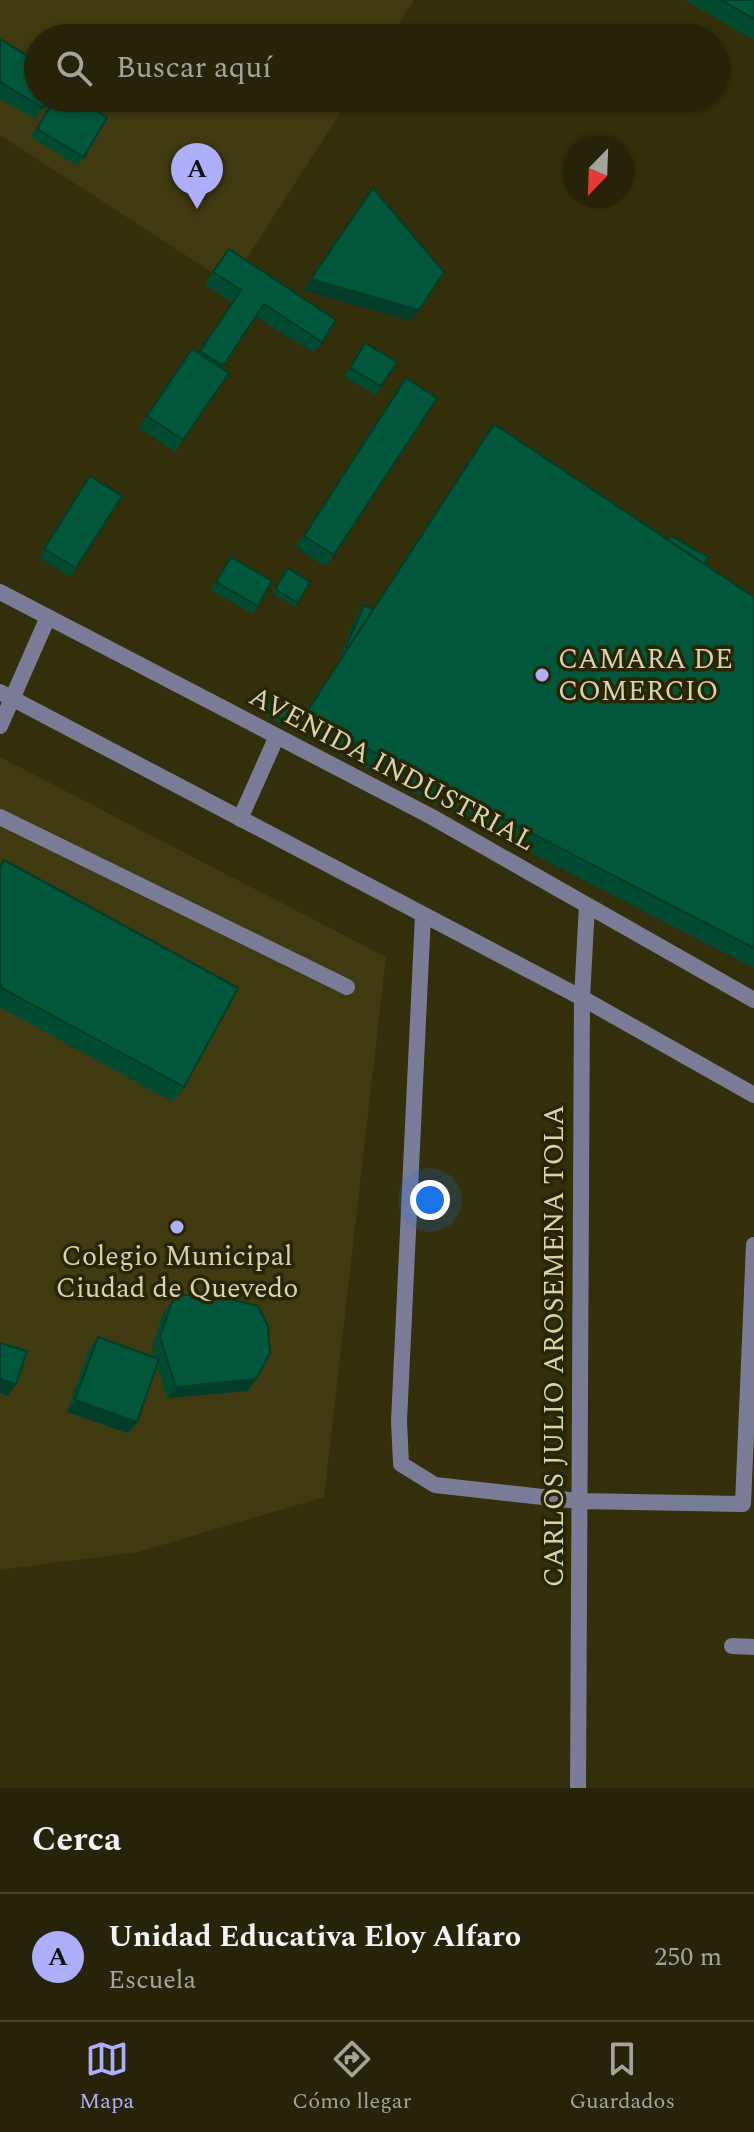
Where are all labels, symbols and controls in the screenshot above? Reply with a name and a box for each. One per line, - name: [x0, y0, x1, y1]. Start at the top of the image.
- search box: [24, 24, 730, 112]
- text: Buscar aquí: [116, 45, 272, 91]
- icon: search: [52, 46, 96, 90]
- north arrow: [562, 136, 634, 208]
- pin: A: [171, 143, 223, 209]
- place label: CAMARA DE COMERCIO: [558, 638, 733, 713]
- marker: CAMARA DE COMERCIO: [533, 666, 551, 684]
- street label: AVENIDA INDUSTRIAL: [241, 675, 543, 863]
- street label: CARLOS JULIO AROSEMENA TOLA: [533, 1105, 576, 1587]
- your location: [410, 1180, 450, 1220]
- marker: Colegio Municipal Ciudad de Quevedo: [168, 1218, 186, 1236]
- place label: Colegio Municipal Ciudad de Quevedo: [56, 1235, 298, 1310]
- text: Cerca: [32, 1814, 121, 1866]
- text: Unidad Educativa Eloy Alfaro: [108, 1914, 521, 1960]
- text: A: [48, 1937, 68, 1977]
- text: 250 m: [654, 1937, 722, 1977]
- text: Escuela: [108, 1960, 196, 2000]
- tab: Mapa: [79, 2037, 134, 2118]
- tab: Cómo llegar: [292, 2037, 411, 2118]
- tab: Guardados: [569, 2037, 675, 2118]

